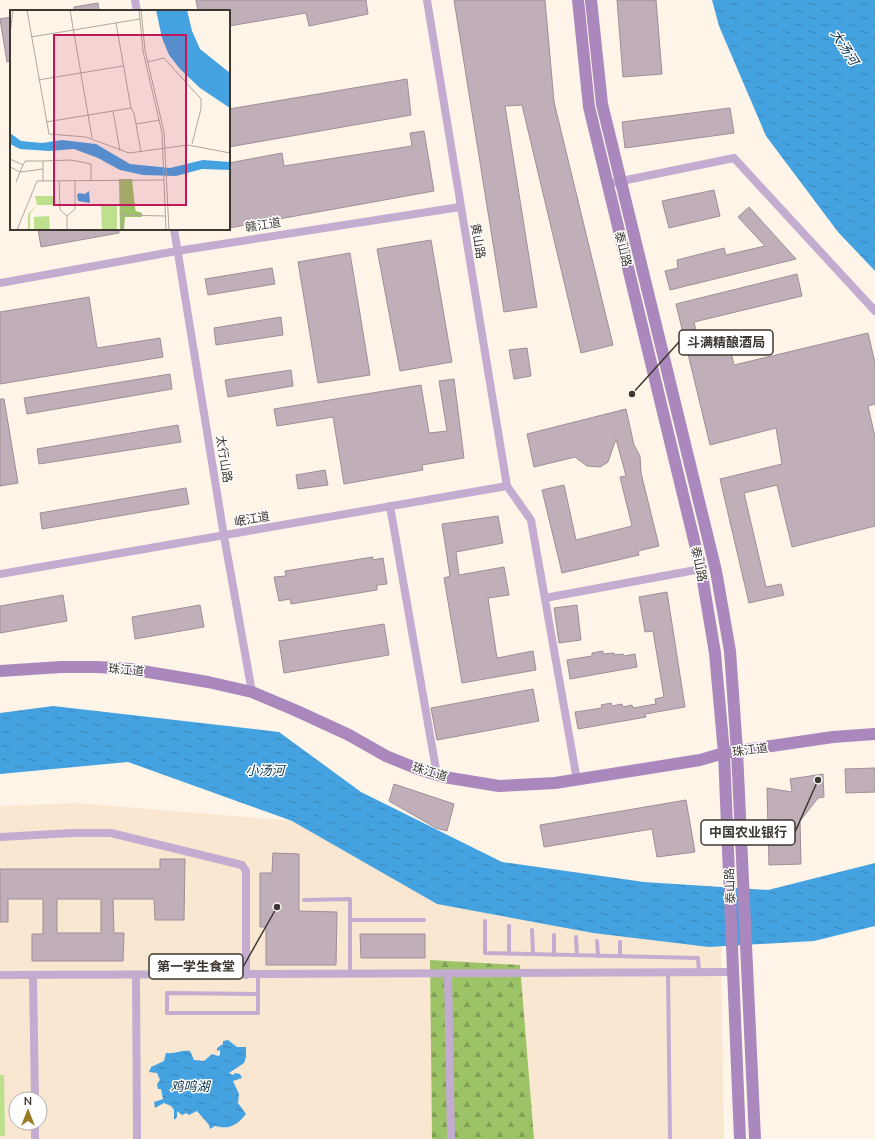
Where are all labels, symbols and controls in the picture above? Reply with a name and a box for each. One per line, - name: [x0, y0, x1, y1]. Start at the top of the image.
- inset map: [10, 10, 230, 230]
- water label: 大汤河: [828, 26, 864, 70]
- street label: 赣江道: [244, 214, 282, 235]
- street label: 黄山路: [468, 222, 489, 260]
- street label: 泰山路: [612, 230, 635, 268]
- callout: 斗满精酿酒局: [679, 330, 773, 355]
- text: 斗满精酿酒局: [687, 334, 765, 350]
- street label: 太行山路: [213, 434, 236, 484]
- street label: 岷江道: [233, 508, 271, 529]
- street label: 泰山路: [688, 545, 711, 583]
- street label: 珠江道: [107, 660, 145, 679]
- street label: 珠江道: [731, 740, 769, 759]
- street label: 珠江道: [411, 759, 450, 784]
- water label: 小汤河: [245, 762, 287, 778]
- callout: 中国农业银行: [701, 820, 795, 845]
- text: 中国农业银行: [709, 824, 787, 840]
- street label: 泰山路: [721, 868, 738, 904]
- callout: 第一学生食堂: [149, 954, 243, 979]
- text: 第一学生食堂: [157, 958, 235, 974]
- water label: 鸡鸣湖: [170, 1078, 211, 1094]
- north arrow: [8, 1091, 48, 1131]
- text: N: [24, 1094, 32, 1108]

